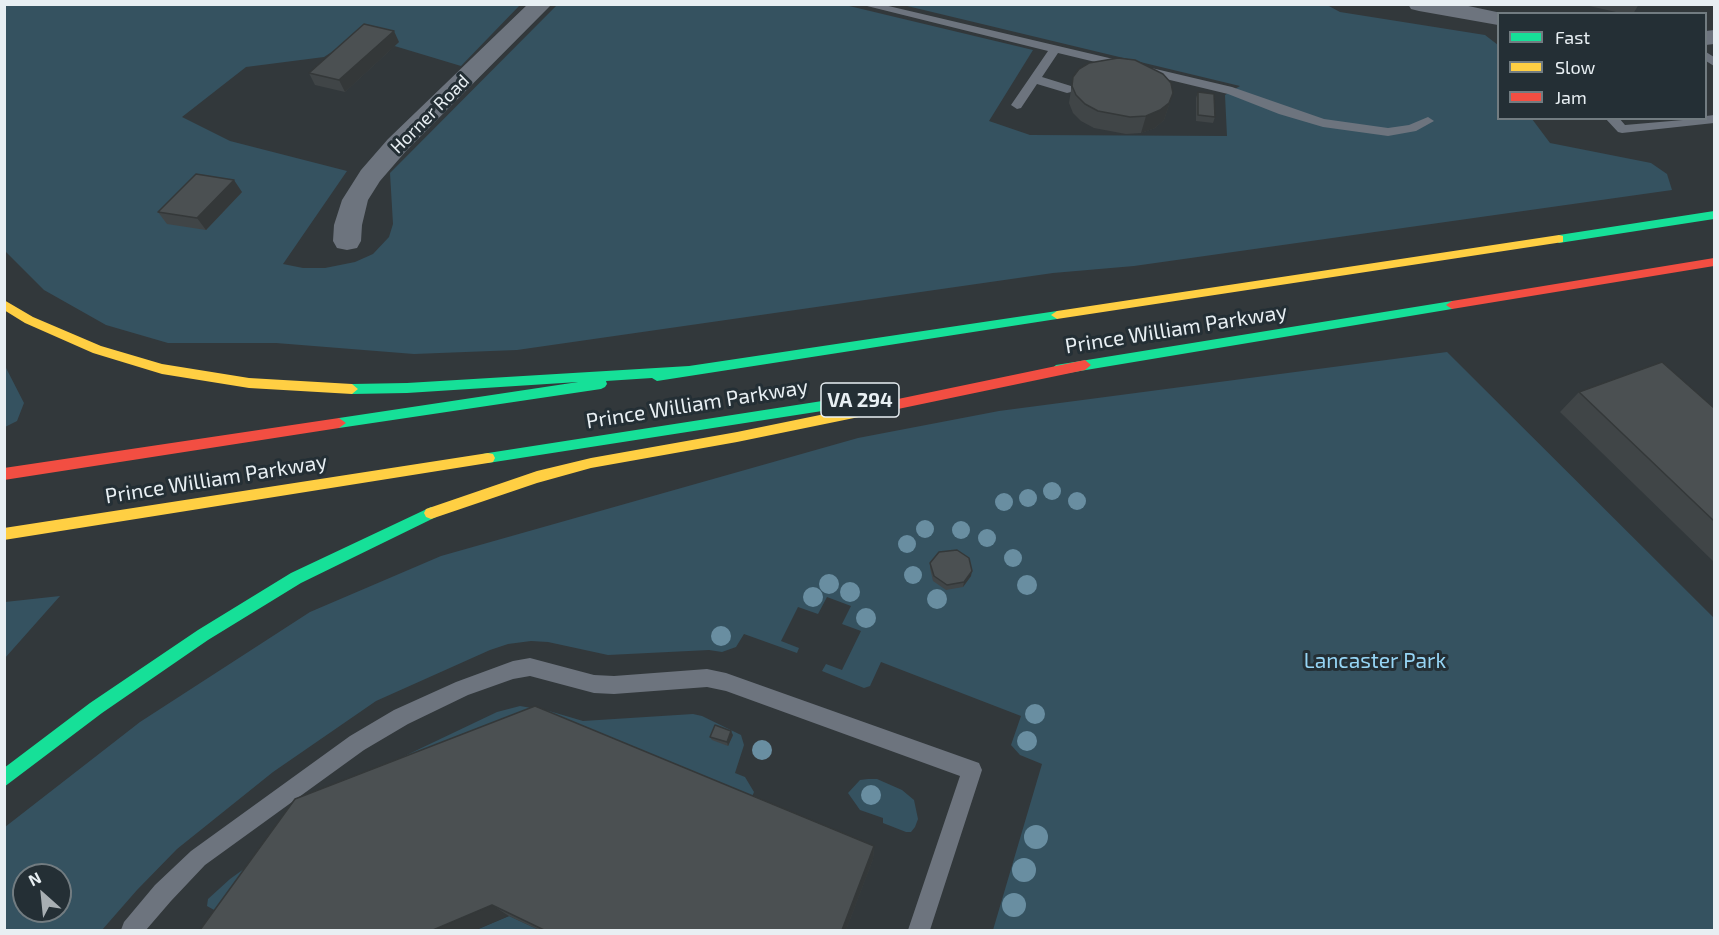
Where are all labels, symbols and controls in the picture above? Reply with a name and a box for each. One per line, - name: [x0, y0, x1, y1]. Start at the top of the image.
- legend: [1497, 12, 1707, 120]
- text: Fast: [1555, 26, 1590, 48]
- text: Slow: [1555, 56, 1595, 78]
- street label: Horner Road: [386, 70, 474, 158]
- text: Jam: [1555, 86, 1587, 108]
- street label: Prince William Parkway: [1063, 299, 1289, 359]
- street label: Prince William Parkway: [584, 374, 810, 434]
- road number: VA 294: [821, 383, 899, 417]
- street label: Prince William Parkway: [103, 449, 329, 509]
- park label: Lancaster Park: [1304, 648, 1446, 674]
- north arrow: [12, 863, 72, 923]
- text: N: [25, 867, 44, 889]

